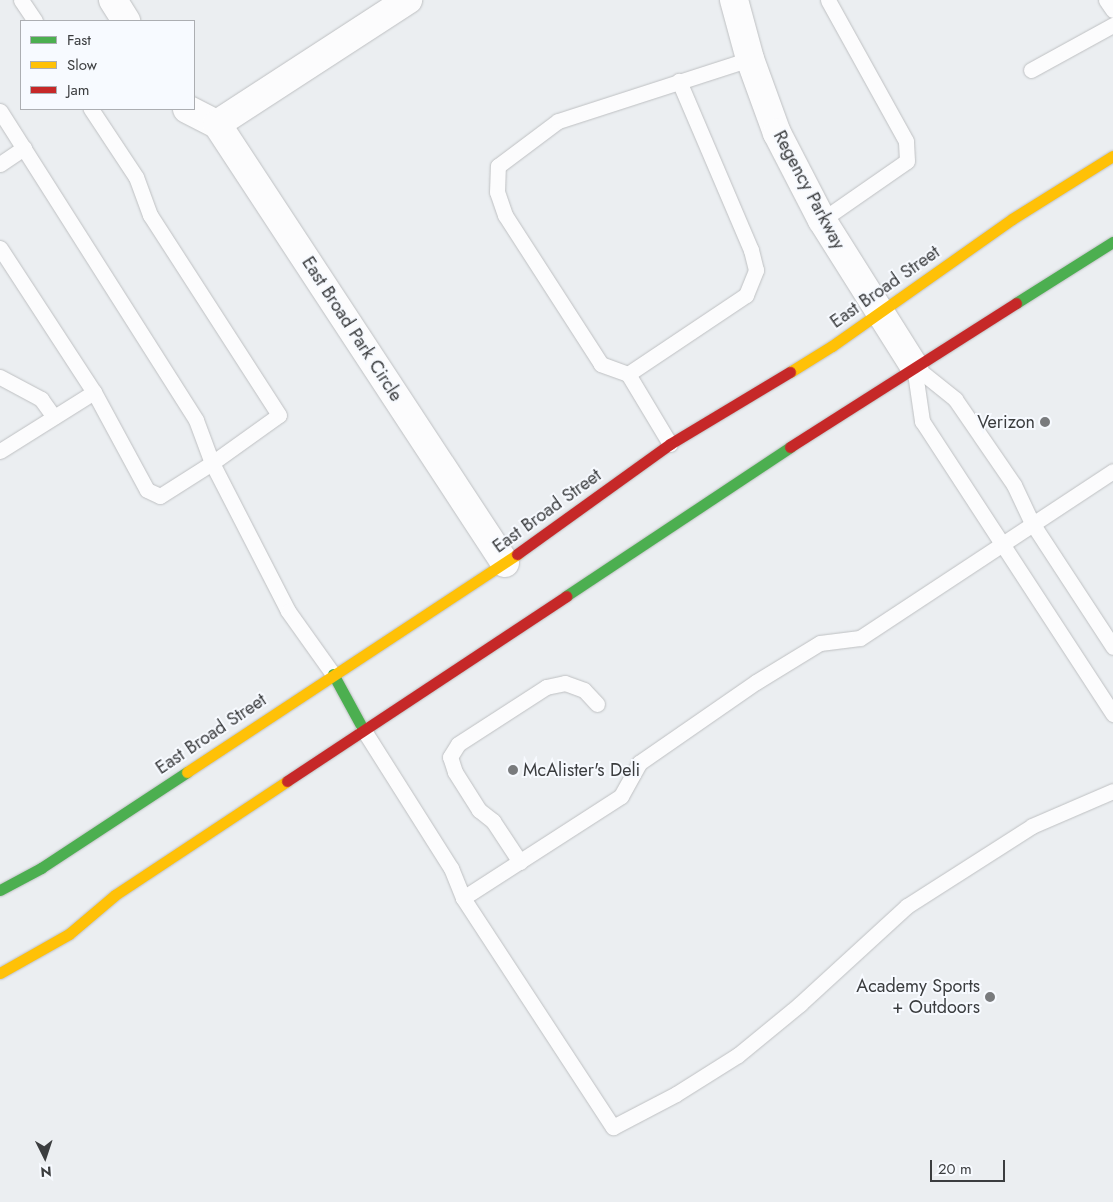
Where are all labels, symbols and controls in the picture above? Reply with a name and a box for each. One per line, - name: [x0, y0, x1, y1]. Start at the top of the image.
- legend: [20, 20, 195, 110]
- text: Fast: [67, 29, 91, 51]
- text: Slow: [67, 54, 97, 76]
- text: Jam: [67, 79, 90, 101]
- street label: Regency Parkway: [769, 127, 849, 253]
- street label: East Broad Street: [826, 241, 944, 333]
- street label: East Broad Park Circle: [297, 253, 407, 405]
- place label: Verizon: [977, 411, 1035, 433]
- marker: Verizon: [1039, 416, 1051, 428]
- street label: East Broad Street: [489, 464, 605, 558]
- street label: East Broad Street: [152, 689, 270, 779]
- place label: McAlister's Deli: [523, 759, 640, 781]
- marker: McAlister's Deli: [507, 764, 519, 776]
- place label: Academy Sports + Outdoors: [856, 976, 980, 1019]
- marker: Academy Sports + Outdoors: [984, 991, 996, 1003]
- north arrow: [20, 1132, 70, 1182]
- scale bar: [933, 1150, 1008, 1182]
- text: 20 m: [938, 1158, 972, 1180]
- text: N: [40, 1162, 52, 1182]

